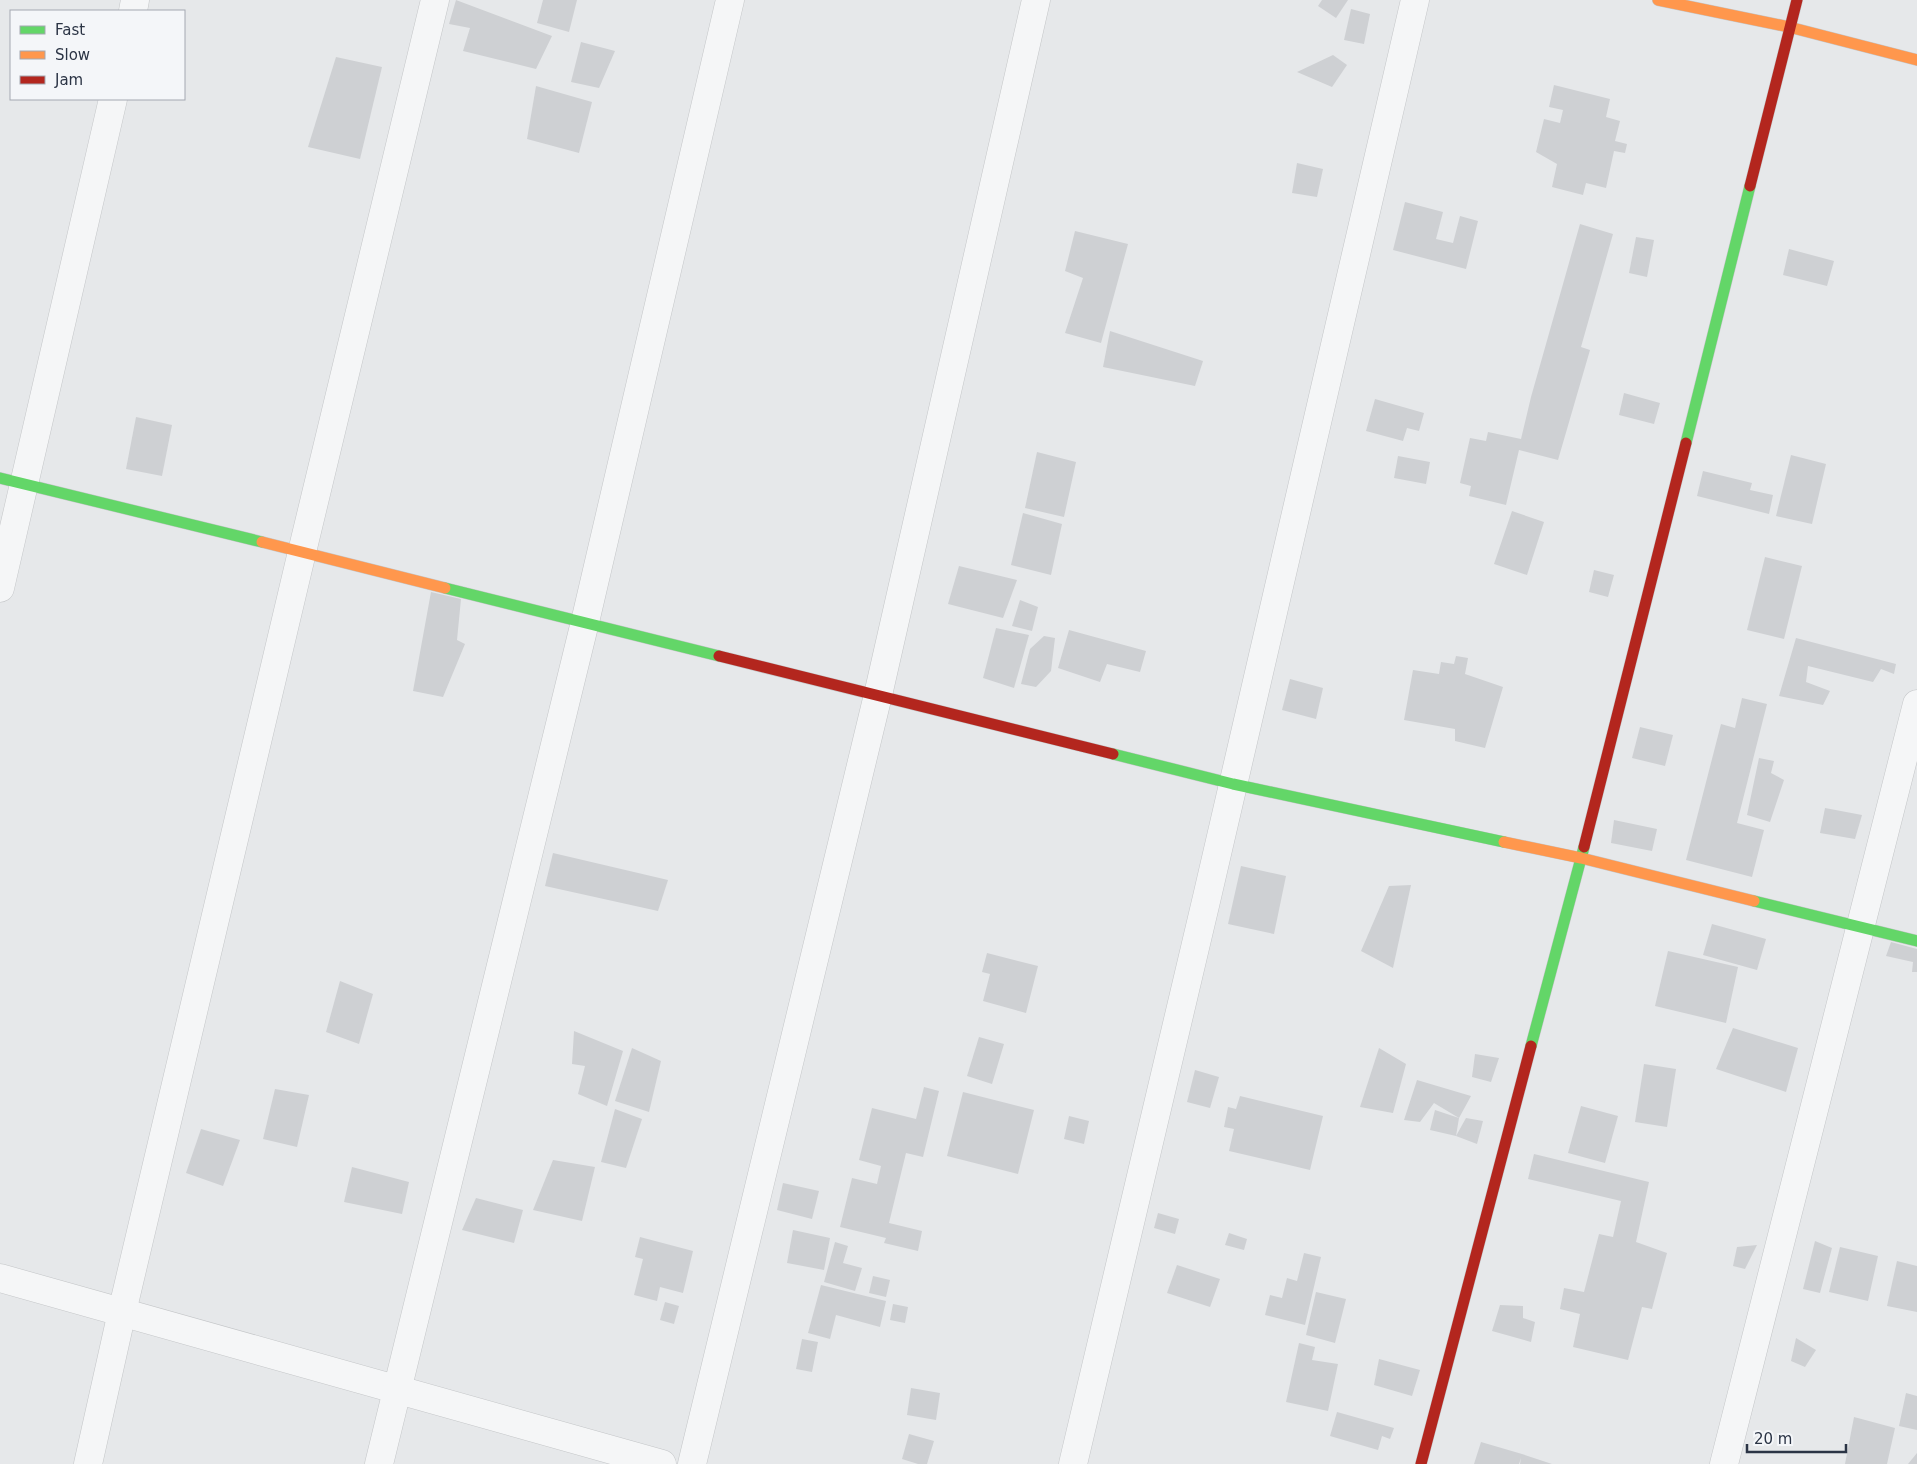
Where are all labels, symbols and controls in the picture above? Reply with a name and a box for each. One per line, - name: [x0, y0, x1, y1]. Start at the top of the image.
- legend: [10, 10, 185, 100]
- text: Fast: [55, 21, 85, 39]
- text: Slow: [55, 46, 90, 64]
- text: Jam: [54, 71, 83, 89]
- scale bar: [1747, 1422, 1846, 1454]
- text: 20 m: [1754, 1430, 1792, 1448]

